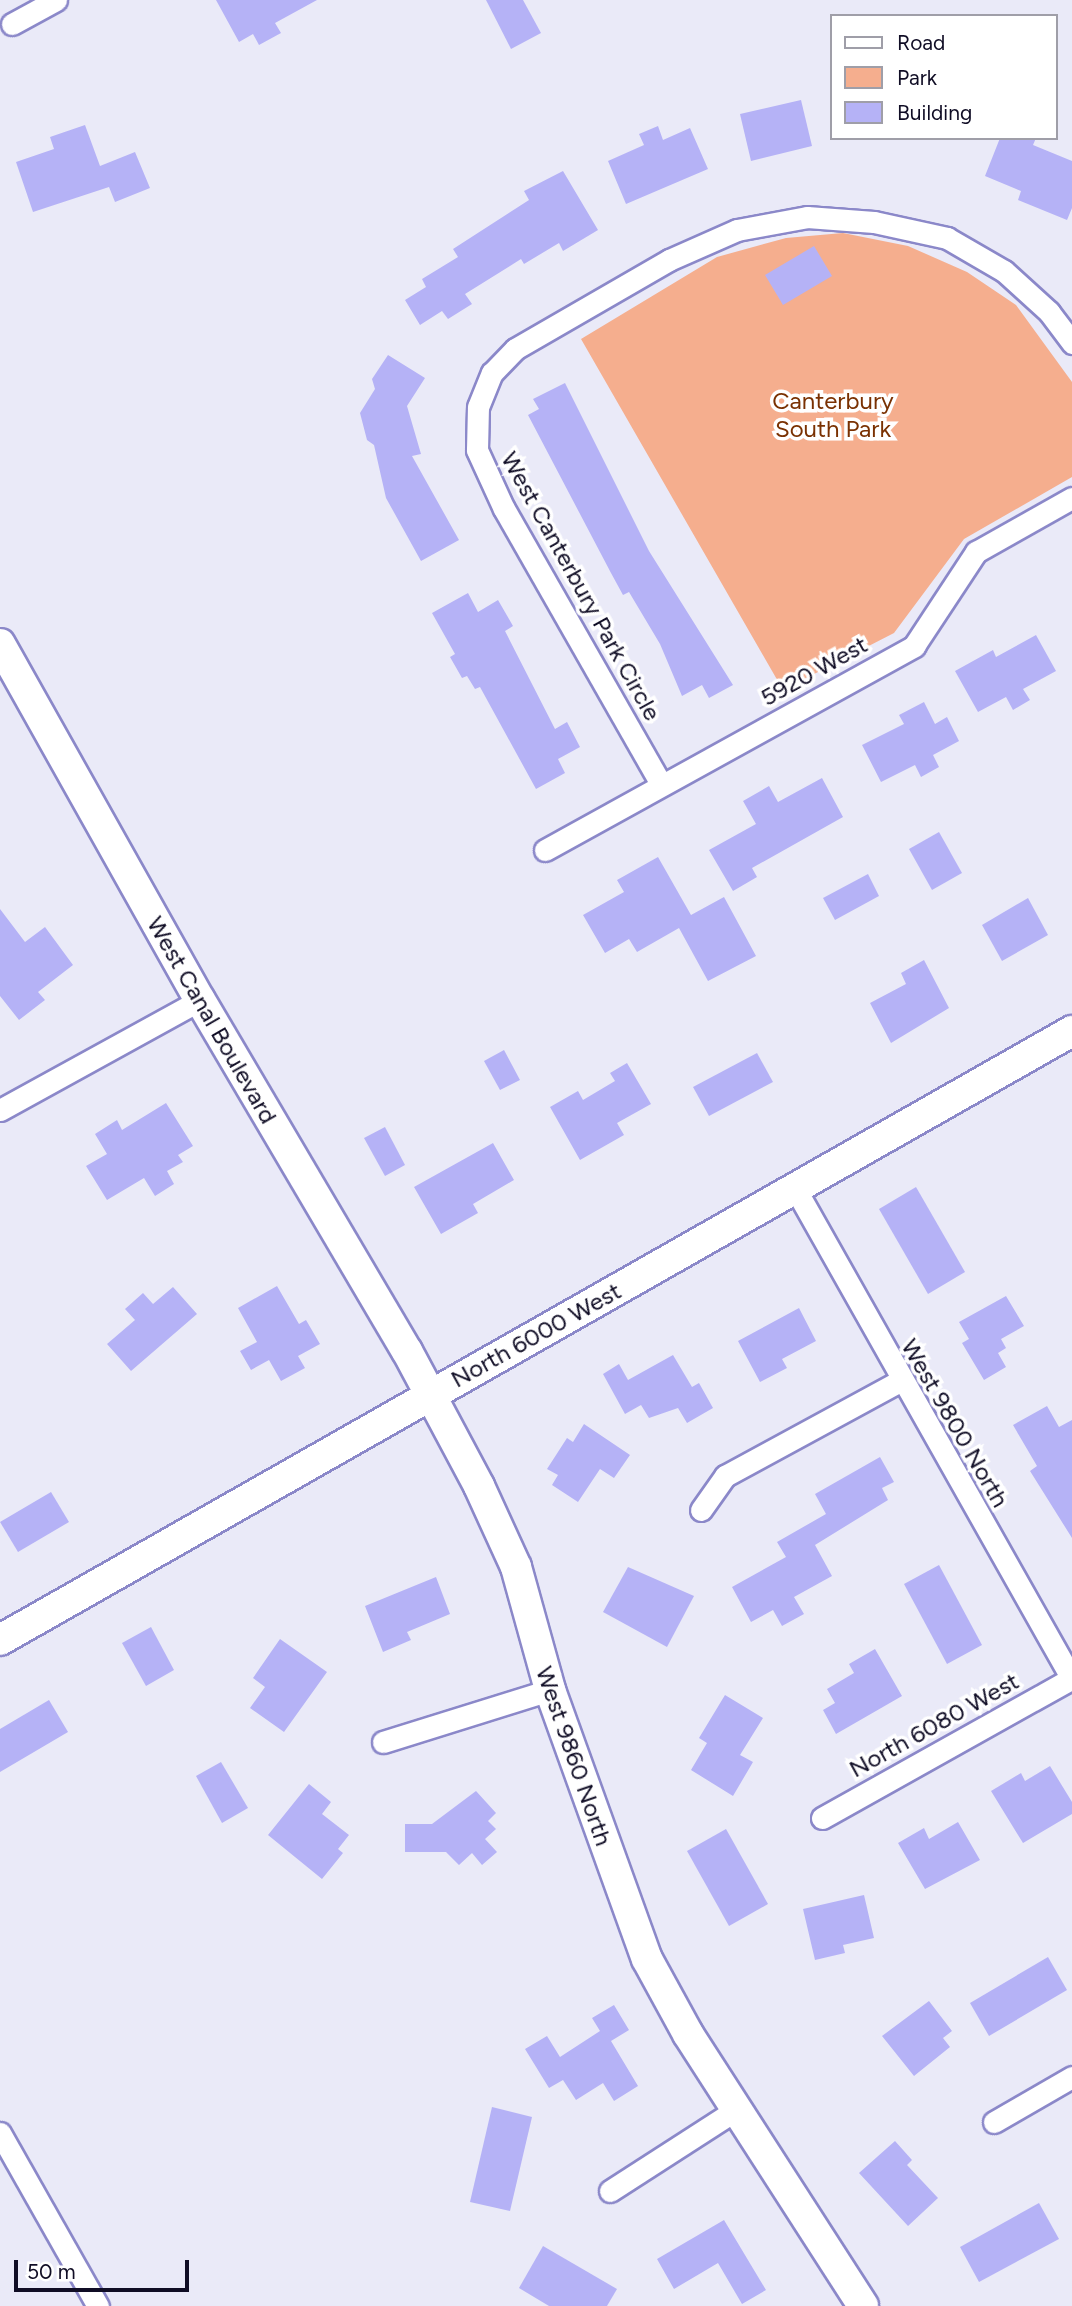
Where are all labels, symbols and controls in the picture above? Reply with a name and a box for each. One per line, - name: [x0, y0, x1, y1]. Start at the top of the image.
- legend: [830, 14, 1058, 140]
- text: Road: [897, 30, 945, 55]
- text: Park: [897, 65, 937, 90]
- text: Building: [897, 100, 972, 125]
- park label: Canterbury South Park: [772, 387, 894, 443]
- street label: West Canterbury Park Circle: [495, 447, 667, 725]
- street label: 5920 West: [756, 630, 872, 712]
- street label: West Canal Boulevard: [141, 911, 283, 1129]
- street label: North 6000 West: [446, 1276, 626, 1394]
- street label: West 9800 North: [895, 1334, 1015, 1512]
- street label: West 9860 North: [530, 1663, 618, 1849]
- street label: North 6080 West: [844, 1666, 1024, 1784]
- scale bar: [18, 2246, 192, 2290]
- text: 50 m: [27, 2259, 76, 2284]

